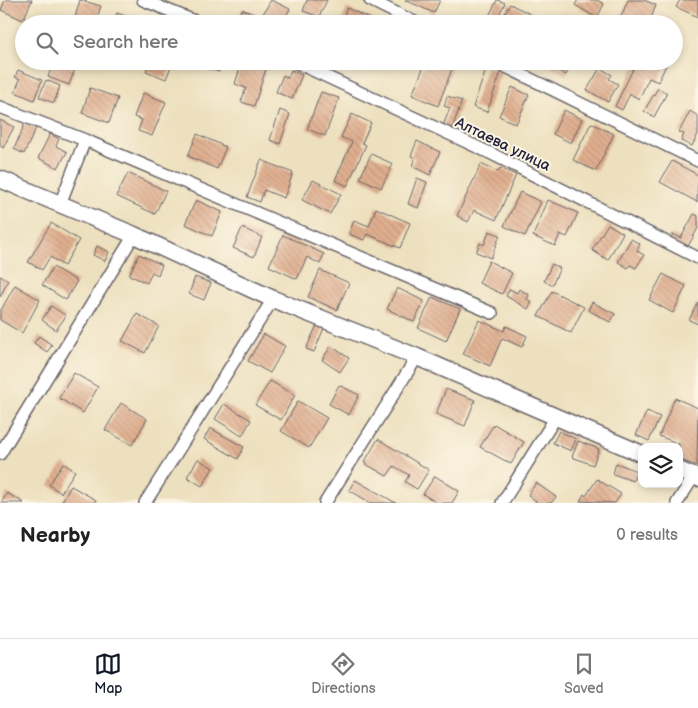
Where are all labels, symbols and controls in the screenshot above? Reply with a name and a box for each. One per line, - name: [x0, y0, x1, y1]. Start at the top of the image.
- search box: [15, 15, 683, 70]
- icon: search: [33, 29, 61, 57]
- text: Search here: [73, 31, 178, 54]
- street label: Алтаева улица: [451, 113, 554, 176]
- map controls: [638, 443, 683, 488]
- button: layers: [638, 443, 683, 488]
- text: Nearby: [20, 523, 90, 548]
- text: 0 results: [616, 526, 678, 545]
- tab: Map: [94, 650, 123, 697]
- tab: Directions: [311, 650, 376, 697]
- tab: Saved: [564, 650, 604, 697]

